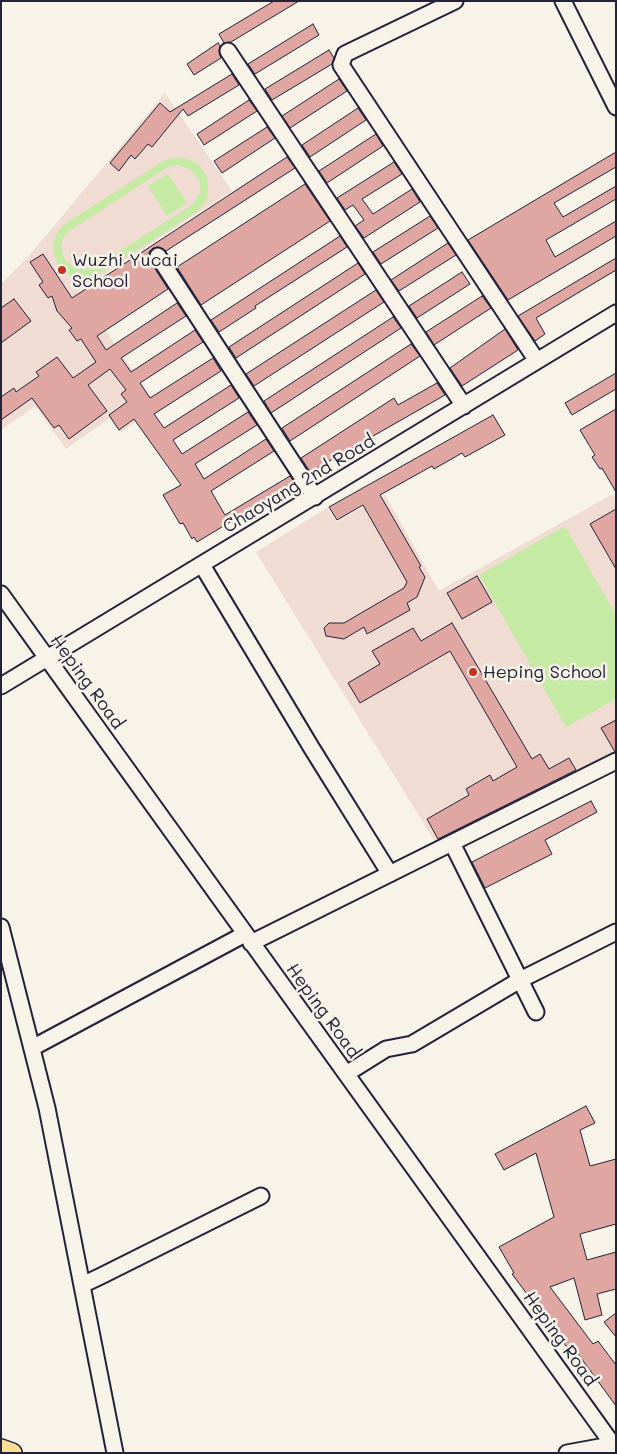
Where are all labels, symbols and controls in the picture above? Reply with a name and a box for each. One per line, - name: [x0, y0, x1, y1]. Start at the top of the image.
- place label: Wuzhi Yucai School: [72, 249, 178, 292]
- marker: Wuzhi Yucai School: [56, 264, 68, 276]
- street label: Chaoyang 2nd Road: [219, 430, 379, 538]
- street label: Heping Road: [45, 631, 129, 733]
- place label: Heping School: [483, 661, 606, 683]
- marker: Heping School: [467, 666, 479, 678]
- street label: Heping Road: [281, 960, 365, 1062]
- street label: Heping Road: [518, 1288, 602, 1390]

